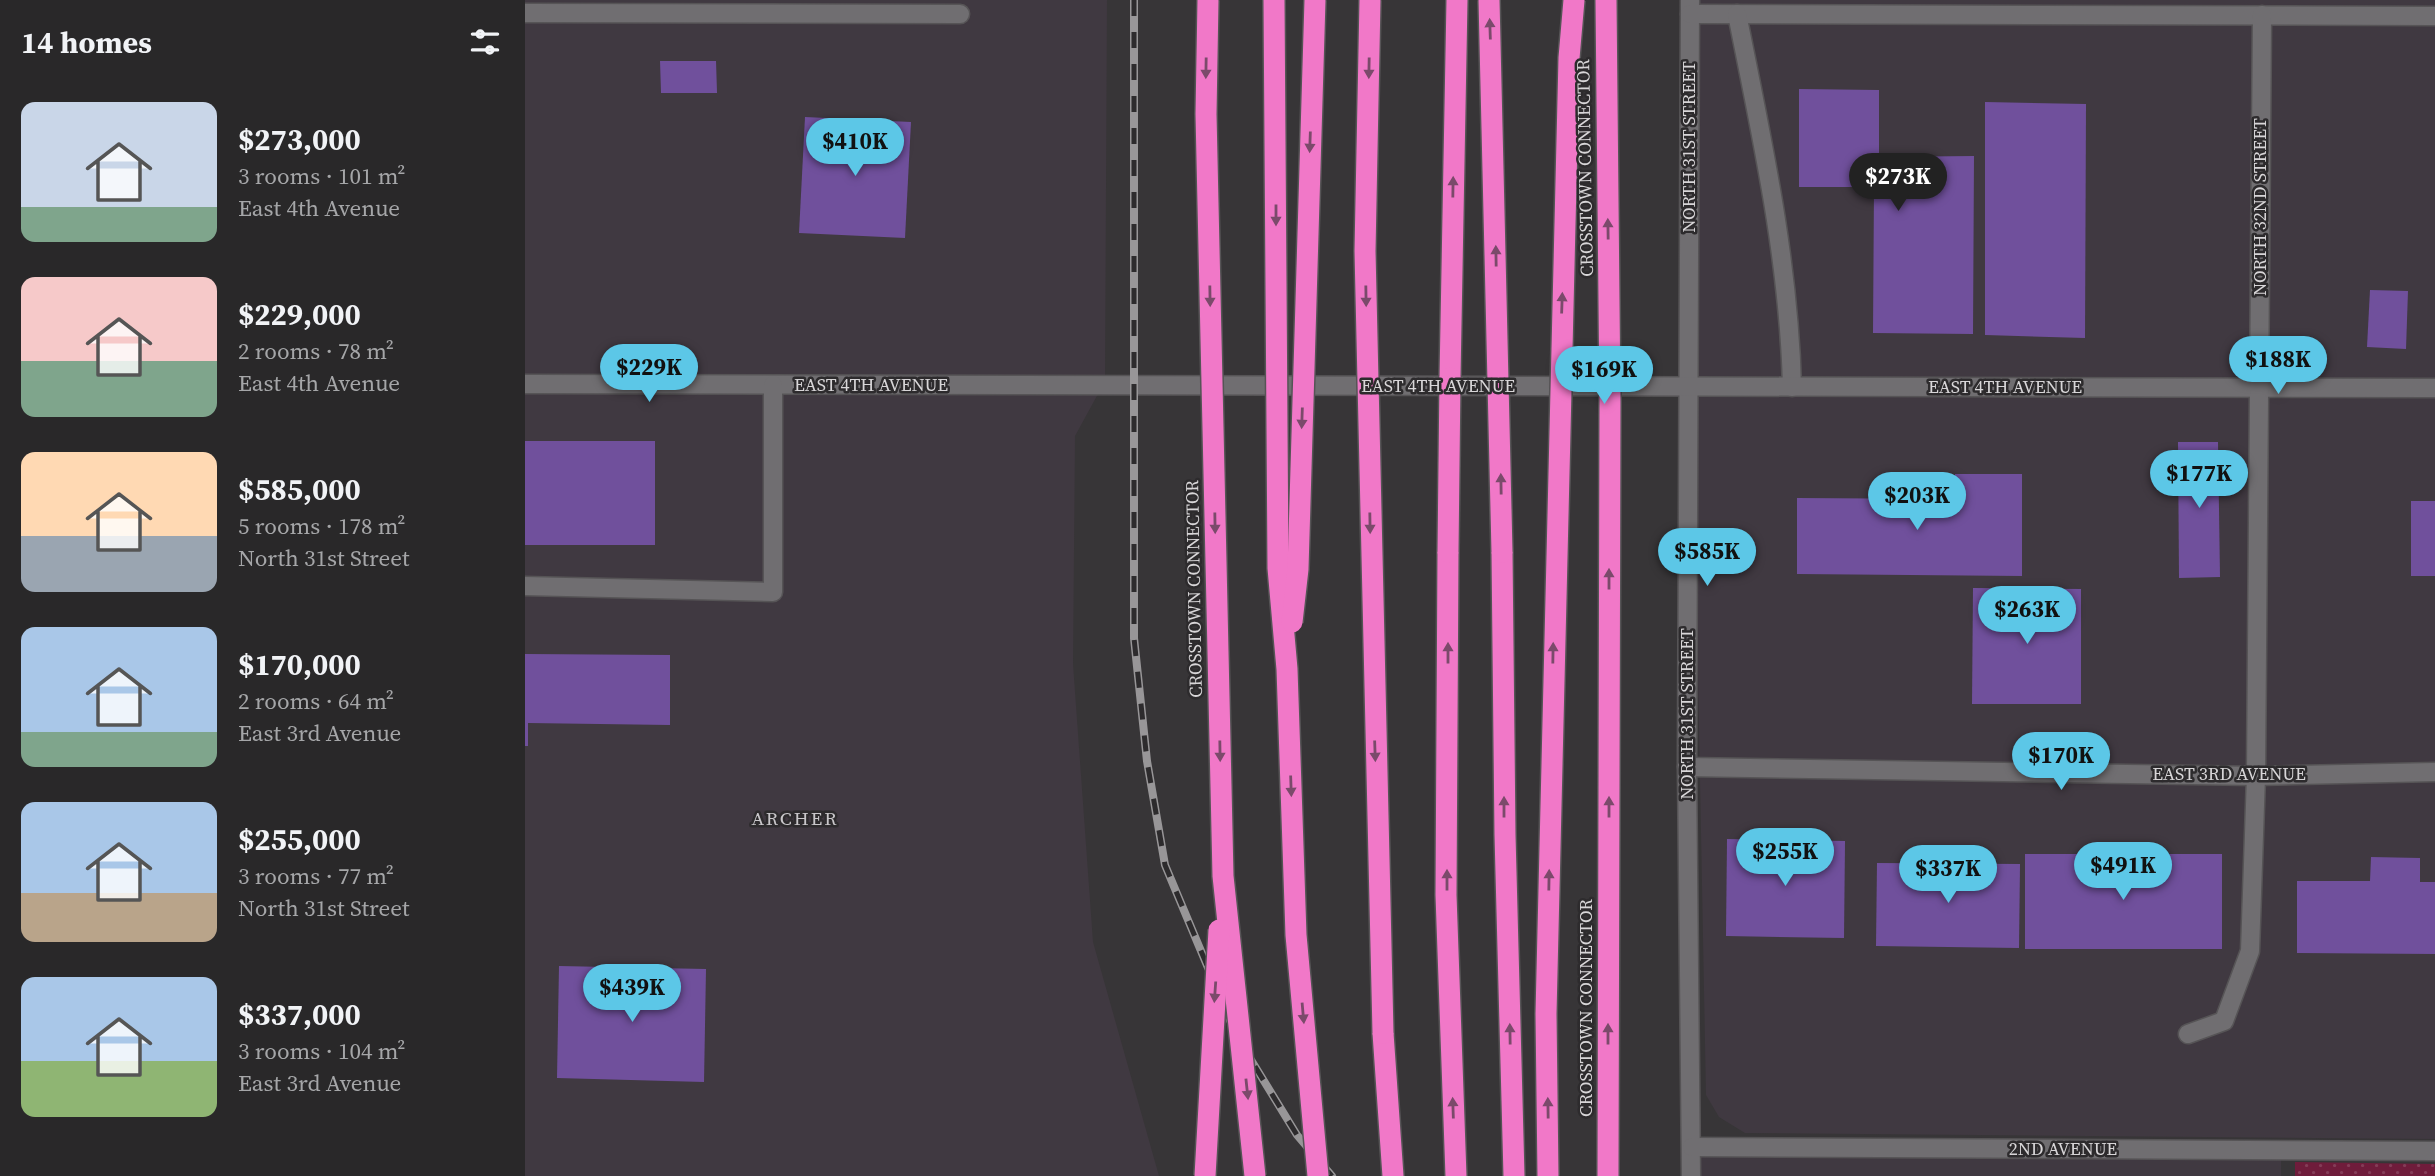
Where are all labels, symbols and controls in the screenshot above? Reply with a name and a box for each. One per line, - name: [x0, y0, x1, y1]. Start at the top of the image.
- one-way arrow: [1484, 17, 1496, 39]
- text: 14 homes: [21, 22, 152, 63]
- icon: filters: [466, 23, 504, 61]
- one-way arrow: [1201, 57, 1212, 79]
- one-way arrow: [1363, 57, 1374, 79]
- street label: CROSSTOWN CONNECTOR: [1570, 59, 1599, 277]
- street label: NORTH 31ST STREET: [1676, 61, 1701, 233]
- pin: $410K: [806, 118, 904, 178]
- street label: NORTH 32ND STREET: [2247, 118, 2272, 296]
- text: $273,000: [238, 119, 361, 160]
- text: $410K: [822, 125, 888, 157]
- icon: home: [77, 130, 161, 214]
- one-way arrow: [1305, 131, 1316, 153]
- pin: $273K: [1849, 154, 1947, 213]
- text: 3 rooms · 101 m²: [238, 160, 405, 192]
- text: $273K: [1865, 160, 1931, 192]
- one-way arrow: [1448, 176, 1459, 198]
- text: East 4th Avenue: [238, 192, 400, 224]
- one-way arrow: [1270, 204, 1282, 226]
- one-way arrow: [1602, 218, 1614, 240]
- one-way arrow: [1490, 245, 1502, 267]
- one-way arrow: [1204, 285, 1216, 307]
- one-way arrow: [1360, 285, 1372, 307]
- one-way arrow: [1556, 292, 1568, 314]
- text: $229,000: [238, 294, 361, 335]
- icon: home: [77, 305, 161, 389]
- text: 2 rooms · 78 m²: [238, 335, 394, 367]
- pin: $188K: [2229, 336, 2327, 396]
- text: $188K: [2245, 343, 2311, 375]
- pin: $229K: [600, 344, 698, 404]
- pin: $169K: [1555, 346, 1653, 406]
- text: $229K: [616, 351, 682, 383]
- text: $169K: [1571, 353, 1637, 385]
- text: East 4th Avenue: [238, 367, 400, 399]
- street label: EAST 4TH AVENUE: [794, 372, 948, 397]
- street label: EAST 4TH AVENUE: [1361, 373, 1515, 398]
- street label: EAST 4TH AVENUE: [1928, 374, 2082, 399]
- one-way arrow: [1296, 407, 1308, 429]
- pin: $177K: [2150, 450, 2248, 510]
- text: $177K: [2166, 457, 2232, 489]
- text: $585,000: [238, 469, 361, 510]
- one-way arrow: [1495, 472, 1507, 494]
- pin: $203K: [1868, 472, 1966, 532]
- text: $203K: [1884, 479, 1950, 511]
- icon: home: [77, 480, 161, 564]
- street label: CROSSTOWN CONNECTOR: [1179, 480, 1208, 698]
- text: 5 rooms · 178 m²: [238, 510, 405, 542]
- one-way arrow: [1209, 512, 1221, 534]
- one-way arrow: [1364, 512, 1376, 534]
- pin: $585K: [1658, 528, 1756, 588]
- text: $585K: [1674, 535, 1740, 567]
- text: North 31st Street: [238, 542, 409, 574]
- one-way arrow: [1603, 568, 1615, 590]
- pin: $263K: [1978, 586, 2076, 646]
- text: $263K: [1994, 593, 2060, 625]
- street label: NORTH 31ST STREET: [1674, 628, 1699, 800]
- one-way arrow: [1442, 642, 1454, 664]
- one-way arrow: [1547, 642, 1559, 664]
- text: $170,000: [238, 644, 361, 685]
- icon: home: [77, 655, 161, 739]
- text: 2 rooms · 64 m²: [238, 685, 394, 717]
- text: East 3rd Avenue: [238, 717, 401, 749]
- pin: $170K: [2012, 732, 2110, 792]
- text: $170K: [2028, 739, 2094, 771]
- one-way arrow: [1215, 740, 1226, 762]
- one-way arrow: [1369, 740, 1381, 762]
- street label: EAST 3RD AVENUE: [2152, 761, 2306, 786]
- one-way arrow: [1285, 776, 1297, 798]
- one-way arrow: [1498, 796, 1510, 818]
- one-way arrow: [1603, 796, 1615, 818]
- district label: ARCHER: [751, 805, 839, 831]
- text: $255,000: [238, 819, 361, 860]
- pin: $255K: [1736, 828, 1834, 888]
- icon: home: [77, 830, 161, 914]
- text: $255K: [1752, 835, 1818, 867]
- pin: $491K: [2074, 842, 2172, 902]
- pin: $337K: [1899, 846, 1997, 905]
- text: $491K: [2090, 849, 2156, 881]
- text: $337K: [1915, 852, 1981, 884]
- text: 3 rooms · 77 m²: [238, 860, 394, 892]
- one-way arrow: [1441, 869, 1453, 891]
- one-way arrow: [1543, 869, 1554, 891]
- text: North 31st Street: [238, 892, 409, 924]
- street label: CROSSTOWN CONNECTOR: [1573, 899, 1598, 1117]
- pin: $439K: [583, 964, 681, 1024]
- text: $439K: [599, 971, 665, 1003]
- one-way arrow: [1209, 982, 1220, 1004]
- text: $337,000: [238, 994, 361, 1035]
- one-way arrow: [1298, 1003, 1309, 1025]
- icon: home: [77, 1005, 161, 1089]
- one-way arrow: [1504, 1023, 1515, 1045]
- one-way arrow: [1603, 1023, 1614, 1045]
- text: 3 rooms · 104 m²: [238, 1035, 405, 1067]
- text: East 3rd Avenue: [238, 1067, 401, 1099]
- one-way arrow: [1242, 1079, 1253, 1101]
- one-way arrow: [1448, 1097, 1459, 1119]
- one-way arrow: [1542, 1097, 1553, 1119]
- street label: 2ND AVENUE: [2009, 1136, 2117, 1161]

